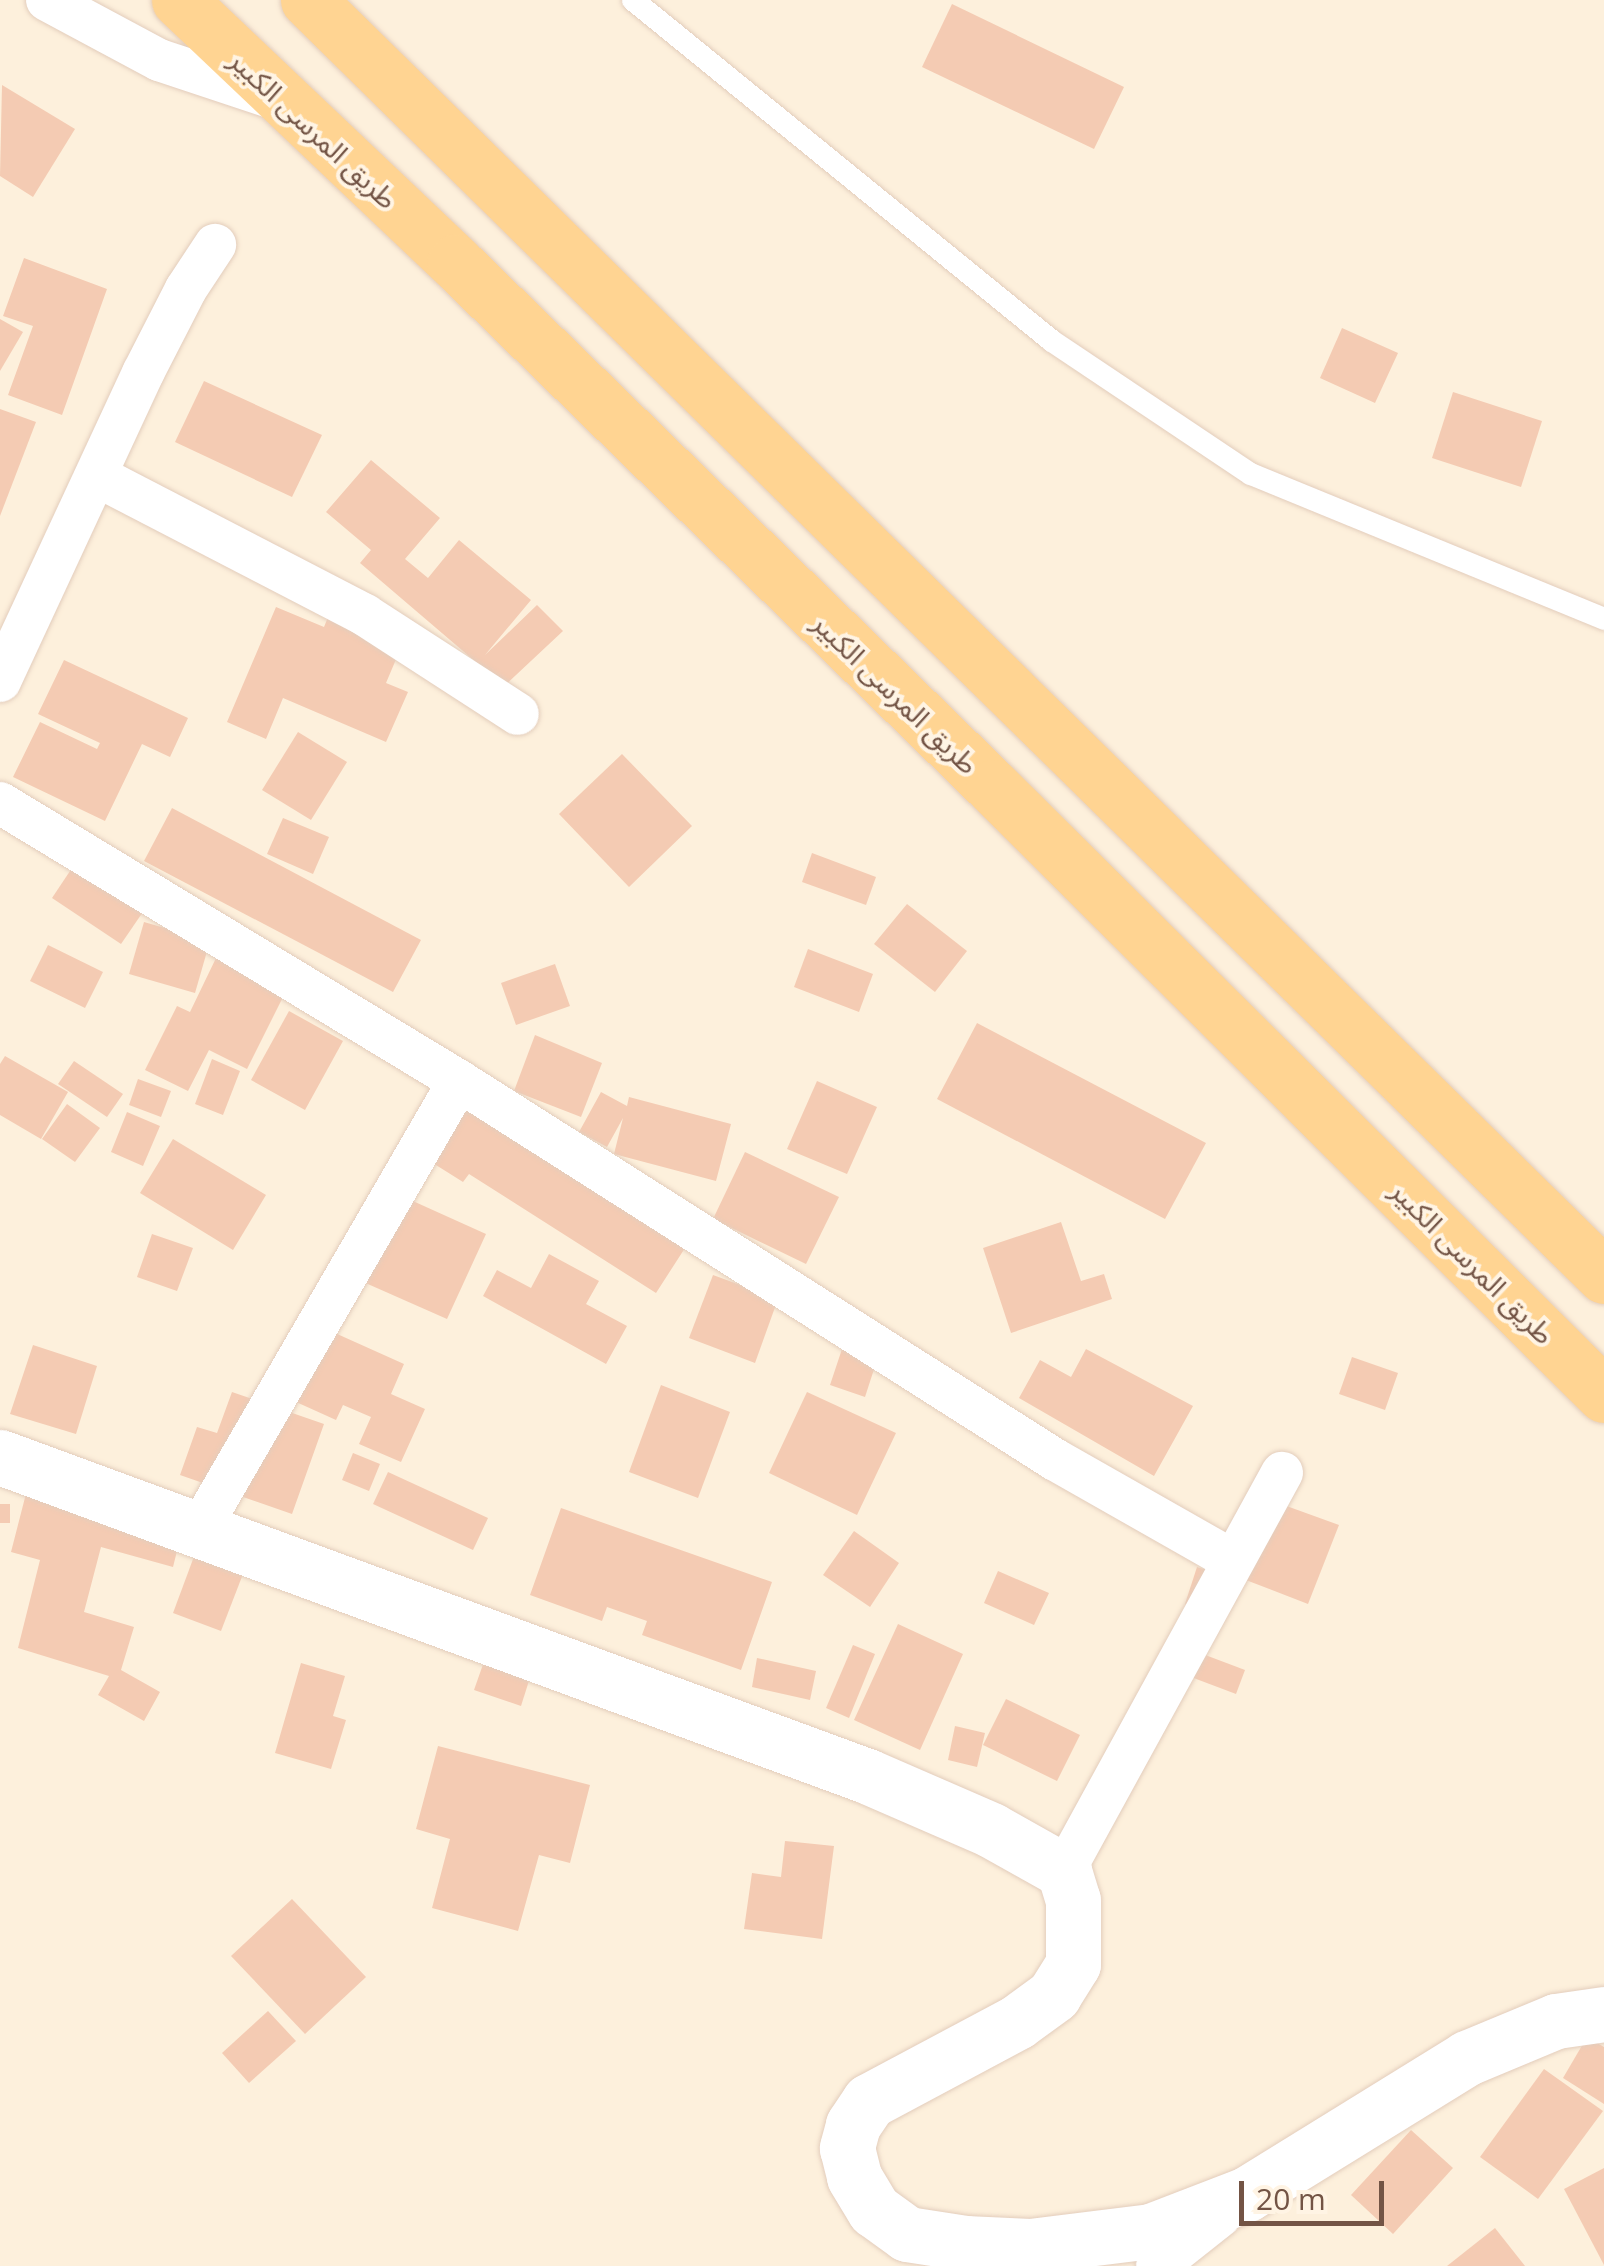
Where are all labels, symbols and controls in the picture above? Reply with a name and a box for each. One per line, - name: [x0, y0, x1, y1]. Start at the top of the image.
- street label: طريق المرسى الكبير: [223, 43, 405, 215]
- street label: طريق المرسى الكبير: [806, 606, 986, 780]
- street label: طريق المرسى الكبير: [1384, 1173, 1562, 1351]
- scale bar: [1244, 2161, 1389, 2223]
- text: 20 m: [1256, 2178, 1326, 2219]

